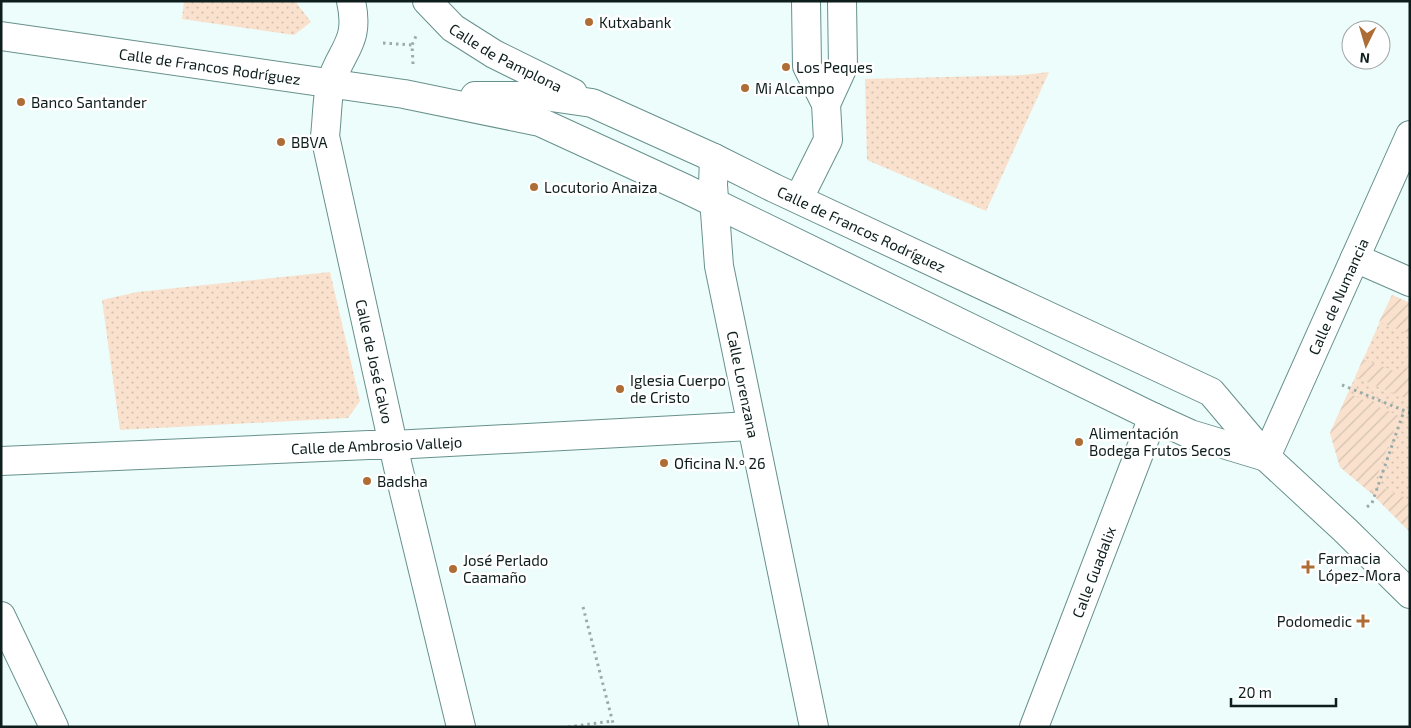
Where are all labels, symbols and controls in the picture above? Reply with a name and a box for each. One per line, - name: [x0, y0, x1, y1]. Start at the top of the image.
- place label: Kutxabank: [599, 13, 672, 31]
- marker: Kutxabank: [583, 16, 595, 28]
- street label: Calle de Pamplona: [446, 19, 565, 95]
- north arrow: [1341, 20, 1391, 70]
- street label: Calle de Francos Rodríguez: [118, 44, 302, 88]
- text: N: [1359, 50, 1371, 67]
- place label: Los Peques: [796, 58, 873, 76]
- marker: Los Peques: [780, 61, 792, 73]
- place label: Mi Alcampo: [755, 79, 835, 97]
- marker: Mi Alcampo: [739, 82, 751, 94]
- place label: Banco Santander: [31, 93, 147, 111]
- marker: Banco Santander: [15, 96, 27, 108]
- place label: BBVA: [291, 133, 328, 151]
- marker: BBVA: [275, 136, 287, 148]
- place label: Locutorio Anaiza: [544, 178, 657, 196]
- marker: Locutorio Anaiza: [528, 181, 540, 193]
- street label: Calle de Francos Rodríguez: [775, 182, 948, 276]
- street label: Calle de Numancia: [1304, 235, 1372, 357]
- street label: Calle de José Calvo: [352, 297, 397, 425]
- street label: Calle Lorenzana: [724, 329, 763, 439]
- place label: Iglesia Cuerpo de Cristo: [630, 371, 726, 406]
- marker: Iglesia Cuerpo de Cristo: [614, 383, 626, 395]
- place label: Alimentación Bodega Frutos Secos: [1089, 424, 1231, 459]
- street label: Calle de Ambrosio Vallejo: [291, 432, 463, 457]
- marker: Alimentación Bodega Frutos Secos: [1073, 436, 1085, 448]
- place label: Oficina N.º 26: [674, 454, 766, 472]
- marker: Oficina N.º 26: [658, 457, 670, 469]
- place label: Badsha: [377, 472, 428, 490]
- marker: Badsha: [361, 475, 373, 487]
- street label: Calle Guadalix: [1068, 524, 1119, 620]
- place label: Farmacia López-Mora: [1318, 549, 1401, 584]
- place label: José Perlado Caamaño: [463, 551, 548, 586]
- marker: Farmacia López-Mora: [1302, 561, 1314, 573]
- marker: José Perlado Caamaño: [447, 563, 459, 575]
- place label: Podomedic: [1277, 612, 1352, 630]
- marker: Podomedic: [1356, 614, 1370, 628]
- scale bar: [1231, 676, 1336, 708]
- text: 20 m: [1238, 683, 1272, 701]

